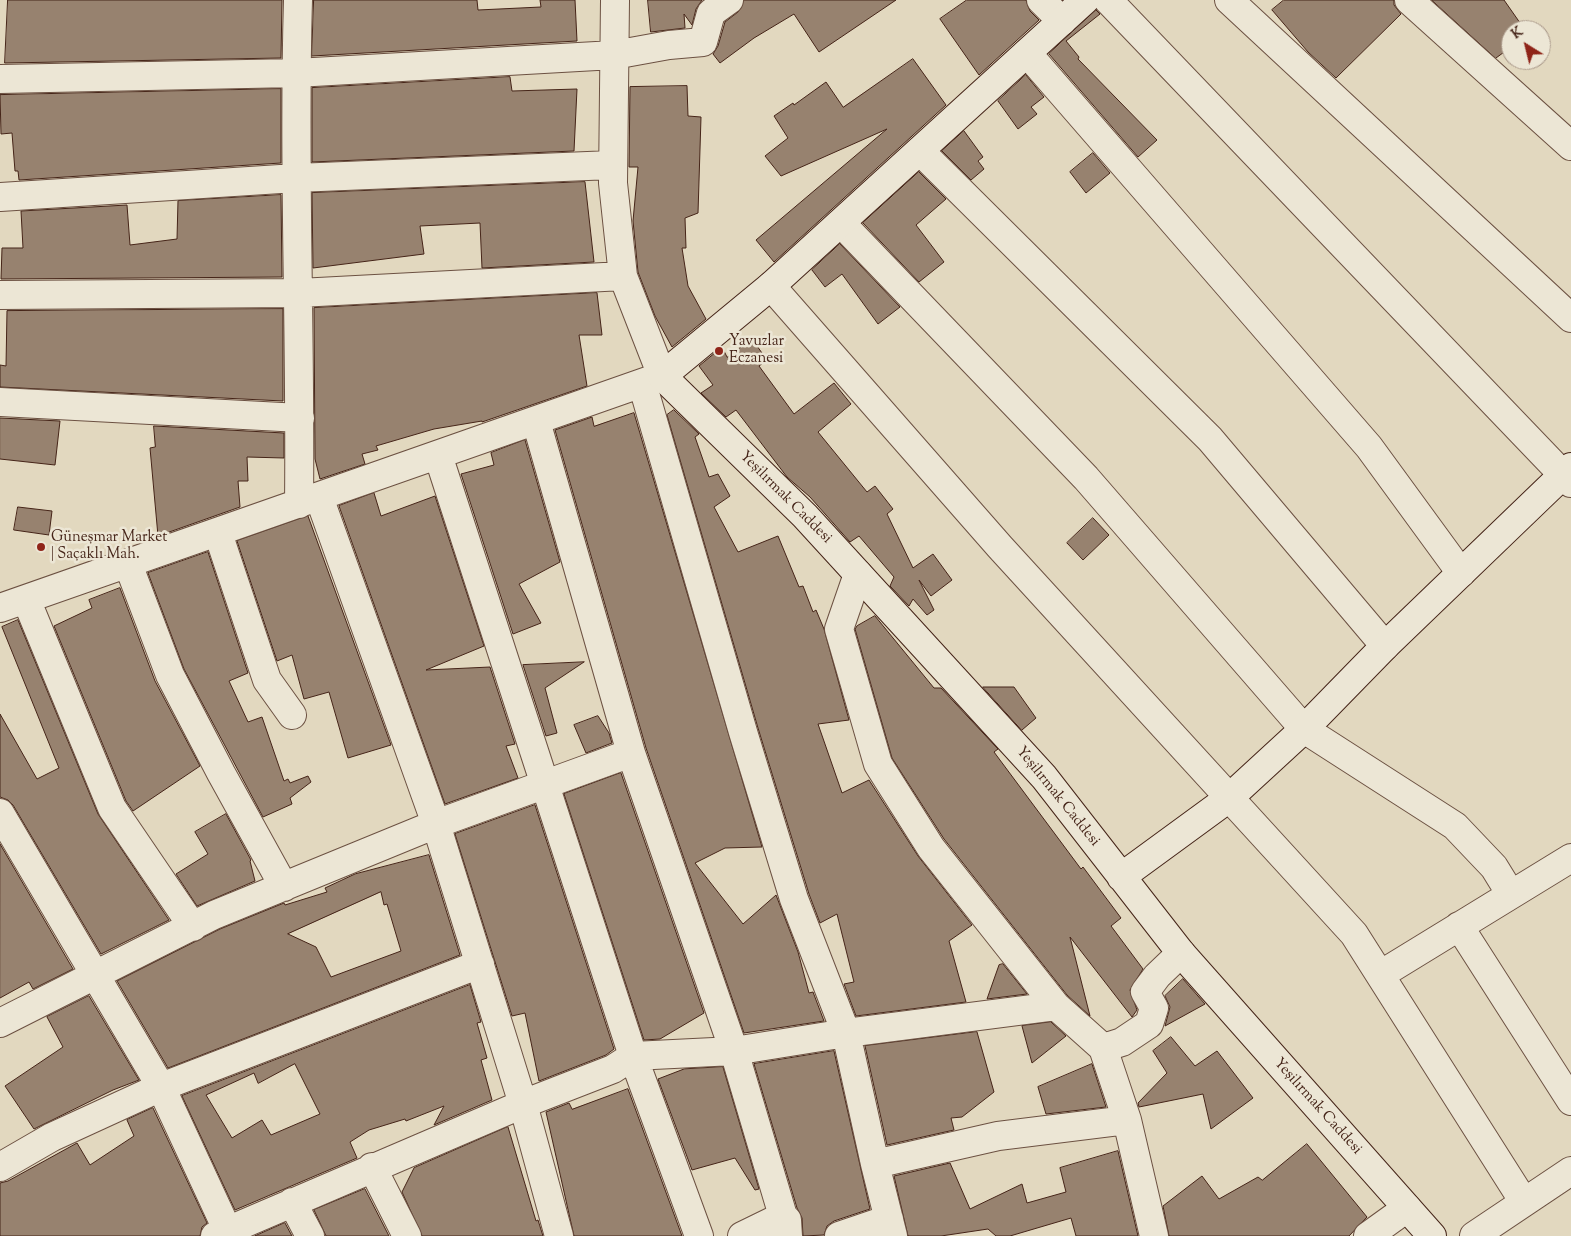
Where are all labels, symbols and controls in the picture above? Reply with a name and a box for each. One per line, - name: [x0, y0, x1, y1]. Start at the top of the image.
- north arrow: [1501, 20, 1551, 70]
- text: K: [1508, 23, 1528, 45]
- place label: Yavuzlar Eczanesi: [729, 333, 784, 368]
- marker: Yavuzlar Eczanesi: [713, 345, 725, 357]
- street label: Yeşilırmak Caddesi: [735, 448, 835, 548]
- place label: Güneşmar Market | Saçaklı Mah.: [51, 529, 167, 564]
- marker: Güneşmar Market | Saçaklı Mah.: [35, 541, 47, 553]
- street label: Yeşilırmak Caddesi: [1011, 743, 1103, 851]
- street label: Yeşilırmak Caddesi: [1269, 1055, 1365, 1159]

